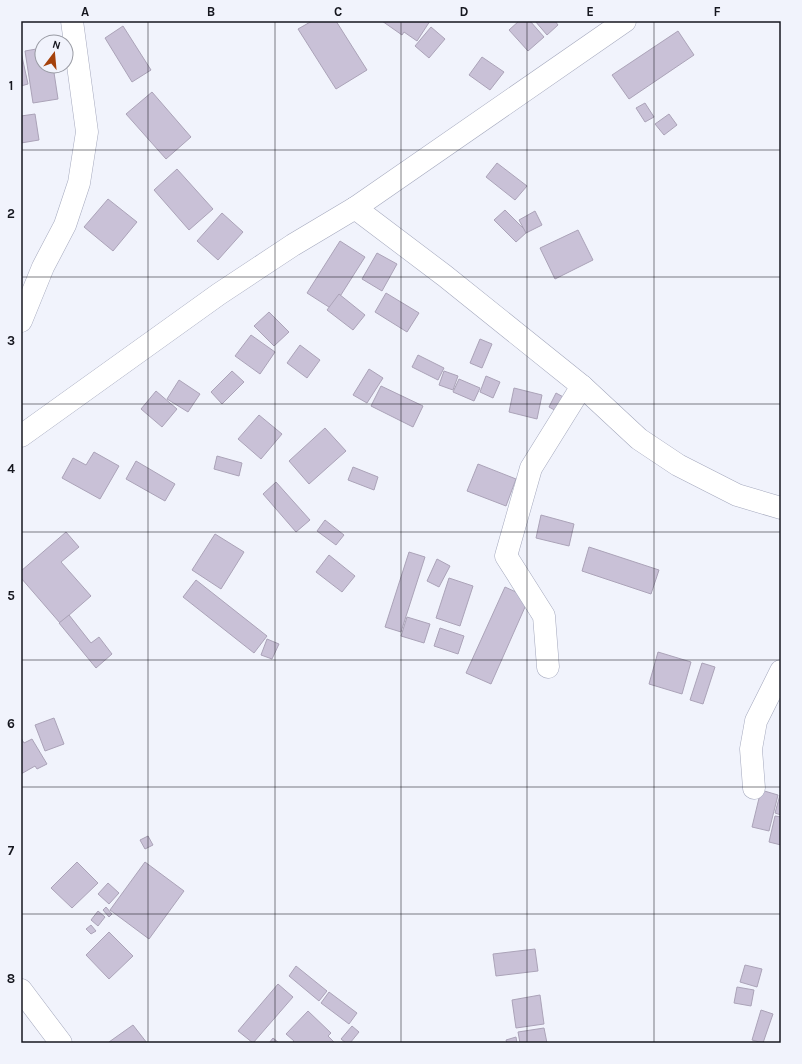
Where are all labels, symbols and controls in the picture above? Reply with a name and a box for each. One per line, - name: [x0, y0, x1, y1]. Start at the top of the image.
- text: A: [81, 4, 89, 19]
- text: B: [207, 4, 215, 19]
- text: C: [334, 4, 342, 19]
- text: D: [460, 4, 469, 19]
- text: E: [586, 4, 594, 19]
- text: F: [713, 4, 721, 19]
- north arrow: [34, 34, 74, 74]
- text: N: [51, 38, 62, 52]
- text: 1: [9, 78, 13, 93]
- text: 2: [7, 206, 15, 221]
- text: 3: [7, 333, 15, 348]
- text: 4: [7, 461, 15, 476]
- text: 5: [7, 588, 15, 603]
- text: 6: [7, 716, 15, 731]
- text: 7: [8, 843, 15, 858]
- text: 8: [7, 971, 15, 986]

